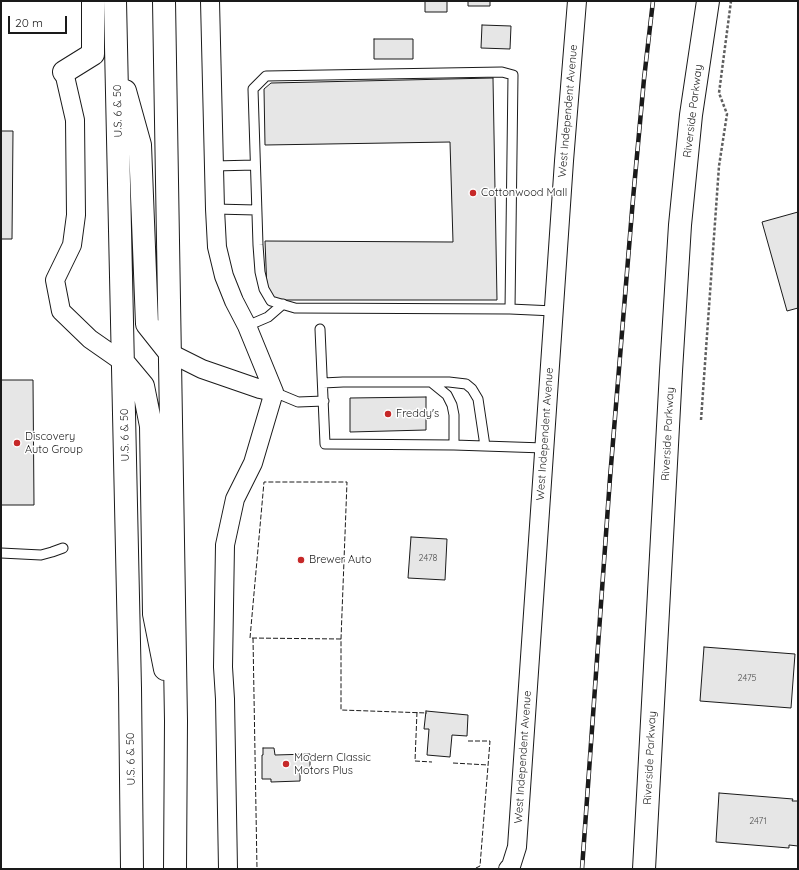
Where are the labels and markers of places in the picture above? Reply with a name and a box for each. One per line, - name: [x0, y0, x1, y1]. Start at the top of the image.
- place label: Cottonwood Mall: [481, 186, 567, 200]
- marker: Cottonwood Mall: [468, 188, 478, 198]
- place label: Freddy's: [396, 407, 439, 421]
- marker: Freddy's: [383, 409, 393, 419]
- place label: Discovery Auto Group: [25, 430, 83, 456]
- marker: Discovery Auto Group: [12, 438, 22, 448]
- place label: Brewer Auto: [309, 553, 372, 567]
- marker: Brewer Auto: [296, 555, 306, 565]
- place label: Modern Classic Motors Plus: [294, 751, 371, 777]
- marker: Modern Classic Motors Plus: [281, 759, 291, 769]

